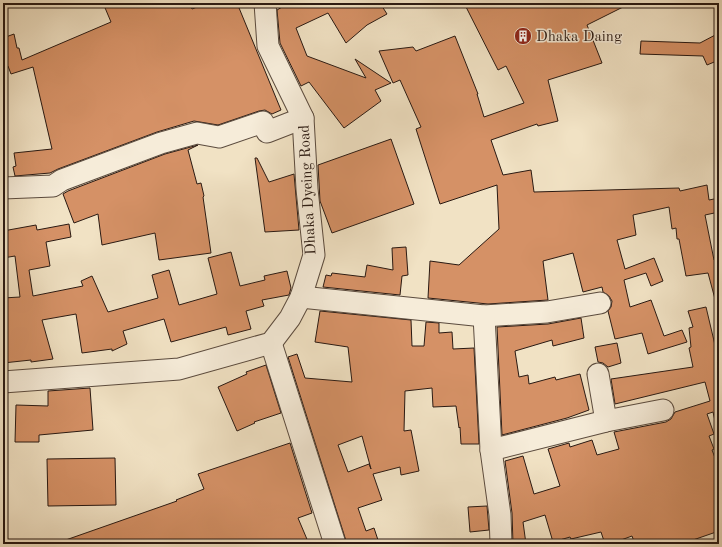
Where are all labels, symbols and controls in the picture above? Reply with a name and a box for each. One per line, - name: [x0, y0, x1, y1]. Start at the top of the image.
- building icon: Dhaka Daing: [513, 26, 533, 46]
- place label: Dhaka Daing: [536, 30, 622, 45]
- street label: Dhaka Dyeing Road: [298, 124, 319, 255]

